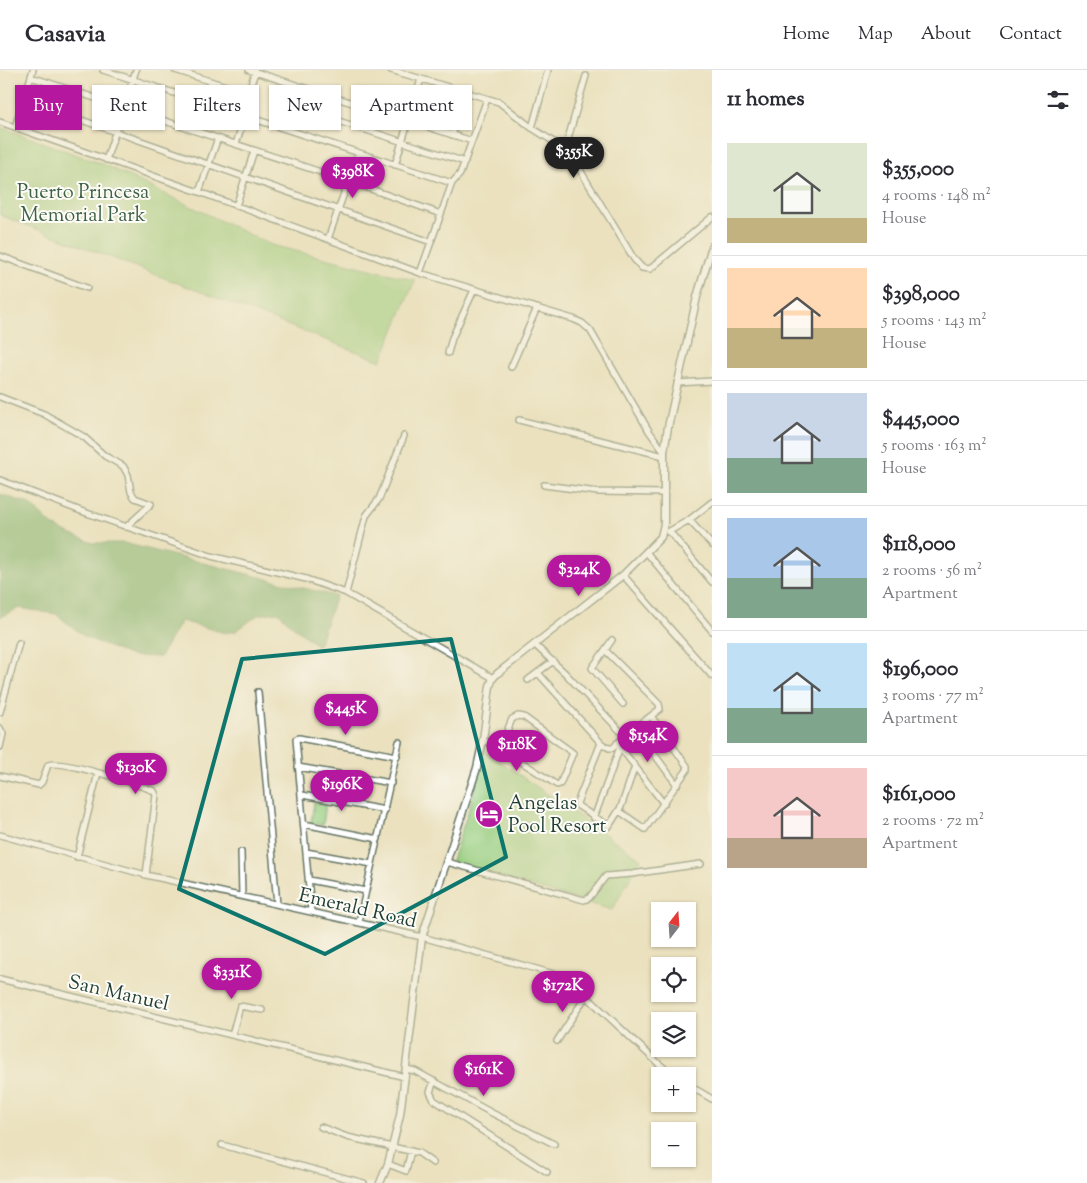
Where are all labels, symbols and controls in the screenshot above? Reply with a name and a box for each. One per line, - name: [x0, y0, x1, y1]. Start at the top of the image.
- text: Casavia: [25, 18, 106, 52]
- text: Home: [783, 22, 830, 48]
- text: Map: [858, 22, 893, 48]
- text: About: [921, 22, 971, 48]
- text: Contact: [999, 22, 1062, 48]
- chip: Buy: [15, 85, 82, 130]
- chip: Rent: [92, 85, 165, 130]
- chip: Filters: [175, 85, 259, 130]
- chip: New: [269, 85, 341, 130]
- chip: Apartment: [351, 85, 472, 130]
- text: 11 homes: [727, 85, 805, 115]
- icon: filters: [1044, 86, 1072, 114]
- pin: $355K: [539, 136, 609, 179]
- text: $355K: [555, 141, 593, 164]
- text: $355,000: [882, 155, 954, 185]
- pin: $398K: [318, 156, 388, 199]
- text: $398K: [332, 161, 374, 184]
- icon: home: [767, 163, 827, 223]
- park label: Puerto Princesa Memorial Park: [17, 179, 149, 231]
- text: 4 rooms · 148 m²: [882, 185, 991, 208]
- text: House: [882, 208, 926, 231]
- text: $398,000: [882, 280, 960, 310]
- icon: home: [767, 288, 827, 348]
- text: 5 rooms · 143 m²: [882, 310, 987, 333]
- text: House: [882, 333, 926, 356]
- text: $445,000: [882, 405, 960, 435]
- icon: home: [767, 413, 827, 473]
- text: 5 rooms · 163 m²: [882, 435, 987, 458]
- text: House: [882, 458, 926, 481]
- text: $118,000: [882, 530, 956, 560]
- icon: home: [767, 538, 827, 598]
- pin: $324K: [544, 554, 614, 597]
- text: $324K: [558, 559, 600, 582]
- text: 2 rooms · 56 m²: [882, 560, 982, 583]
- text: Apartment: [882, 583, 958, 606]
- text: $196,000: [882, 655, 958, 685]
- icon: home: [767, 663, 827, 723]
- text: 3 rooms · 77 m²: [882, 685, 984, 708]
- pin: $445K: [311, 694, 381, 736]
- text: $445K: [325, 698, 367, 721]
- text: Apartment: [882, 708, 958, 731]
- pin: $154K: [613, 720, 683, 763]
- text: $154K: [628, 725, 668, 748]
- pin: $118K: [482, 730, 552, 772]
- text: $118K: [498, 734, 537, 757]
- pin: $130K: [101, 752, 171, 795]
- text: $130K: [116, 757, 156, 780]
- pin: $196K: [307, 770, 377, 812]
- text: $196K: [321, 774, 363, 797]
- text: $161,000: [882, 780, 956, 810]
- icon: home: [767, 788, 827, 848]
- place label: Angelas Pool Resort: [508, 790, 606, 842]
- hotel icon: Angelas Pool Resort: [474, 799, 504, 829]
- text: 2 rooms · 72 m²: [882, 810, 984, 833]
- text: Apartment: [882, 833, 958, 856]
- street label: Emerald Road: [296, 882, 419, 937]
- north arrow: [651, 902, 696, 948]
- map controls: [651, 902, 696, 1167]
- button: locate: [651, 957, 696, 1002]
- pin: $331K: [197, 958, 267, 1000]
- text: $331K: [213, 962, 251, 985]
- street label: San Manuel: [65, 969, 172, 1020]
- pin: $172K: [528, 970, 598, 1013]
- text: $172K: [543, 975, 583, 998]
- button: layers: [651, 1012, 696, 1057]
- pin: $161K: [449, 1054, 519, 1097]
- text: $161K: [465, 1059, 503, 1082]
- button: +: [651, 1067, 696, 1112]
- button: −: [651, 1122, 696, 1167]

